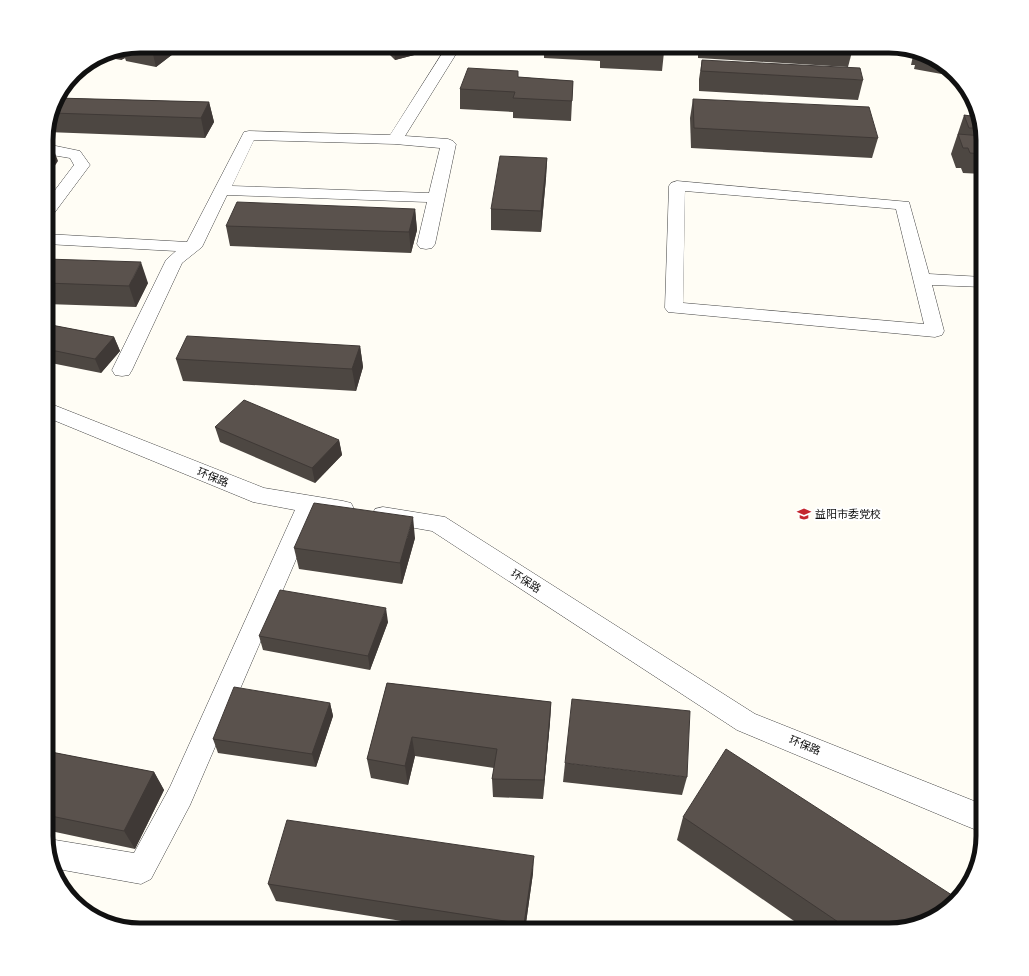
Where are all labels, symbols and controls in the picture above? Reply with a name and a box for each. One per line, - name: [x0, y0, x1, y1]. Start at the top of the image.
- street label: 环保路: [195, 464, 231, 490]
- school or university icon: 益阳市委党校: [796, 506, 812, 522]
- place label: 益阳市委党校: [815, 507, 881, 521]
- street label: 环保路: [508, 566, 544, 596]
- street label: 环保路: [787, 732, 823, 758]

